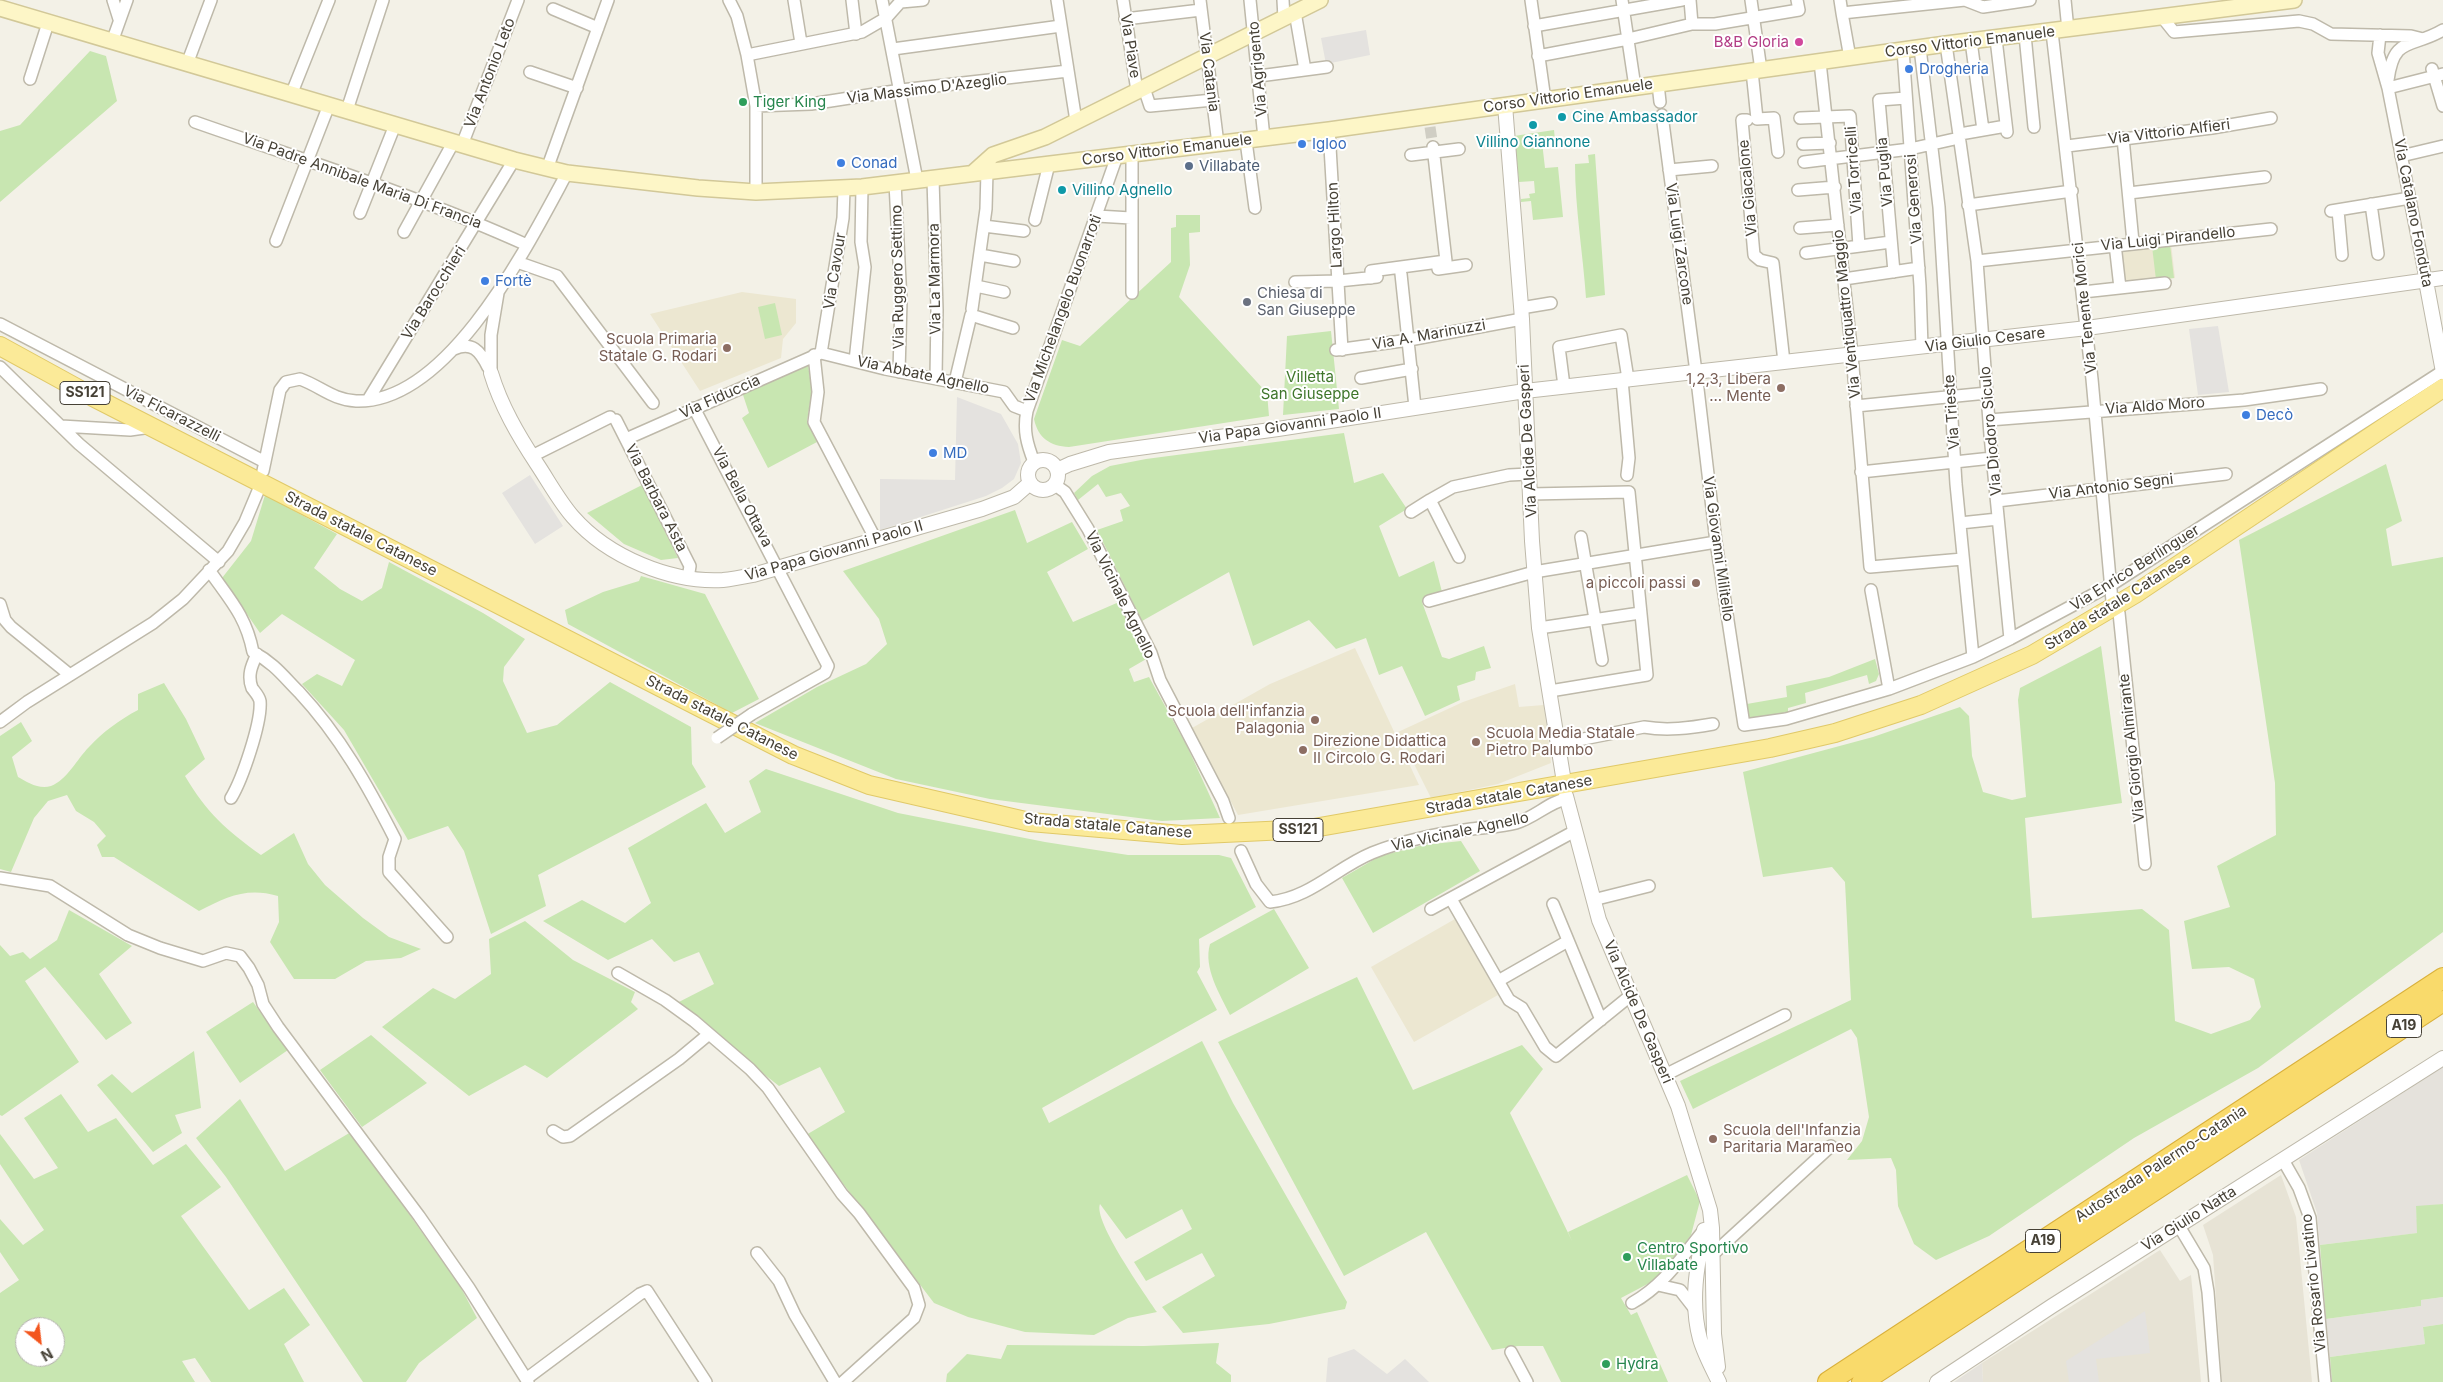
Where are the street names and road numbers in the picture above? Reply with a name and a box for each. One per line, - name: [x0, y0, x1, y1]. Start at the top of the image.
- street label: Via Piave: [1116, 13, 1144, 79]
- street label: Via Antonio Leto: [461, 15, 519, 131]
- street label: Via Agrigento: [1245, 20, 1271, 118]
- street label: Corso Vittorio Emanuele: [1884, 23, 2056, 61]
- street label: Via Catania: [1195, 31, 1223, 113]
- street label: Via Massimo D'Azeglio: [846, 70, 1008, 108]
- street label: Corso Vittorio Emanuele: [1482, 75, 1654, 117]
- street label: Via Vittorio Alfieri: [2107, 116, 2231, 148]
- street label: Via Torricelli: [1842, 126, 1866, 214]
- street label: Via Padre Annibale Maria Di Francia: [240, 129, 484, 233]
- street label: Corso Vittorio Emanuele: [1081, 131, 1253, 169]
- street label: Via Puglia: [1873, 136, 1897, 208]
- street label: Via Catalano Fonduta: [2390, 137, 2436, 289]
- street label: Via Giacalone: [1735, 139, 1761, 237]
- street label: Via Generosi: [1902, 153, 1926, 245]
- street label: Largo Hilton: [1324, 182, 1346, 268]
- street label: Via Luigi Zarcone: [1662, 182, 1696, 306]
- street label: Via Ruggero Settimo: [888, 205, 908, 349]
- street label: Via Michelangelo Buonarroti: [1020, 212, 1106, 406]
- street label: Via La Marmora: [925, 223, 945, 335]
- street label: Via Luigi Pirandello: [2100, 223, 2236, 255]
- street label: Via Ventiquattro Maggio: [1829, 229, 1865, 399]
- street label: Via Cavour: [820, 231, 850, 311]
- street label: Via Tenente Morici: [2069, 241, 2101, 375]
- street label: Via Barocchieri: [398, 243, 470, 343]
- street label: Via A. Marinuzzi: [1371, 316, 1487, 354]
- street label: Via Giulio Cesare: [1924, 324, 2046, 356]
- street label: Via Abbate Agnello: [855, 352, 991, 398]
- street label: Via Alcide De Gasperi: [1515, 364, 1541, 518]
- street label: Via Diodoro Siculo: [1976, 365, 2006, 497]
- street label: Via Fiduccia: [677, 371, 763, 423]
- street label: Via Trieste: [1940, 374, 1964, 450]
- road number: SS121: [60, 382, 110, 404]
- street label: Via Ficarazzelli: [121, 382, 223, 446]
- street label: Via Aldo Moro: [2105, 394, 2205, 418]
- street label: Via Papa Giovanni Paolo II: [1197, 404, 1383, 448]
- street label: Via Barbara Asta: [621, 441, 691, 555]
- street label: Via Bella Ottava: [708, 444, 776, 550]
- street label: Via Antonio Segni: [2048, 470, 2174, 504]
- street label: Via Giovanni Militello: [1699, 475, 1737, 623]
- street label: Strada statale Catanese: [282, 488, 440, 580]
- street label: Via Papa Giovanni Paolo II: [743, 517, 925, 585]
- street label: Via Enrico Berlinguer: [2067, 521, 2203, 615]
- street label: Via Vicinale Agnello: [1081, 528, 1159, 662]
- street label: Strada statale Catanese: [2042, 550, 2194, 654]
- street label: Strada statale Catanese: [643, 672, 801, 764]
- street label: Via Giorgio Almirante: [2115, 673, 2149, 823]
- street label: Strada statale Catanese: [1424, 771, 1594, 819]
- street label: Via Vicinale Agnello: [1390, 809, 1530, 855]
- street label: Strada statale Catanese: [1023, 810, 1193, 842]
- road number: SS121: [1273, 818, 1323, 842]
- street label: Via Alcide De Gasperi: [1600, 938, 1676, 1086]
- road number: A19: [2386, 1014, 2422, 1038]
- street label: Autostrada Palermo-Catania: [2072, 1102, 2250, 1226]
- street label: Via Giulio Natta: [2138, 1183, 2240, 1255]
- street label: Via Rosario Livatino: [2298, 1213, 2330, 1353]
- road number: A19: [2026, 1230, 2060, 1252]

